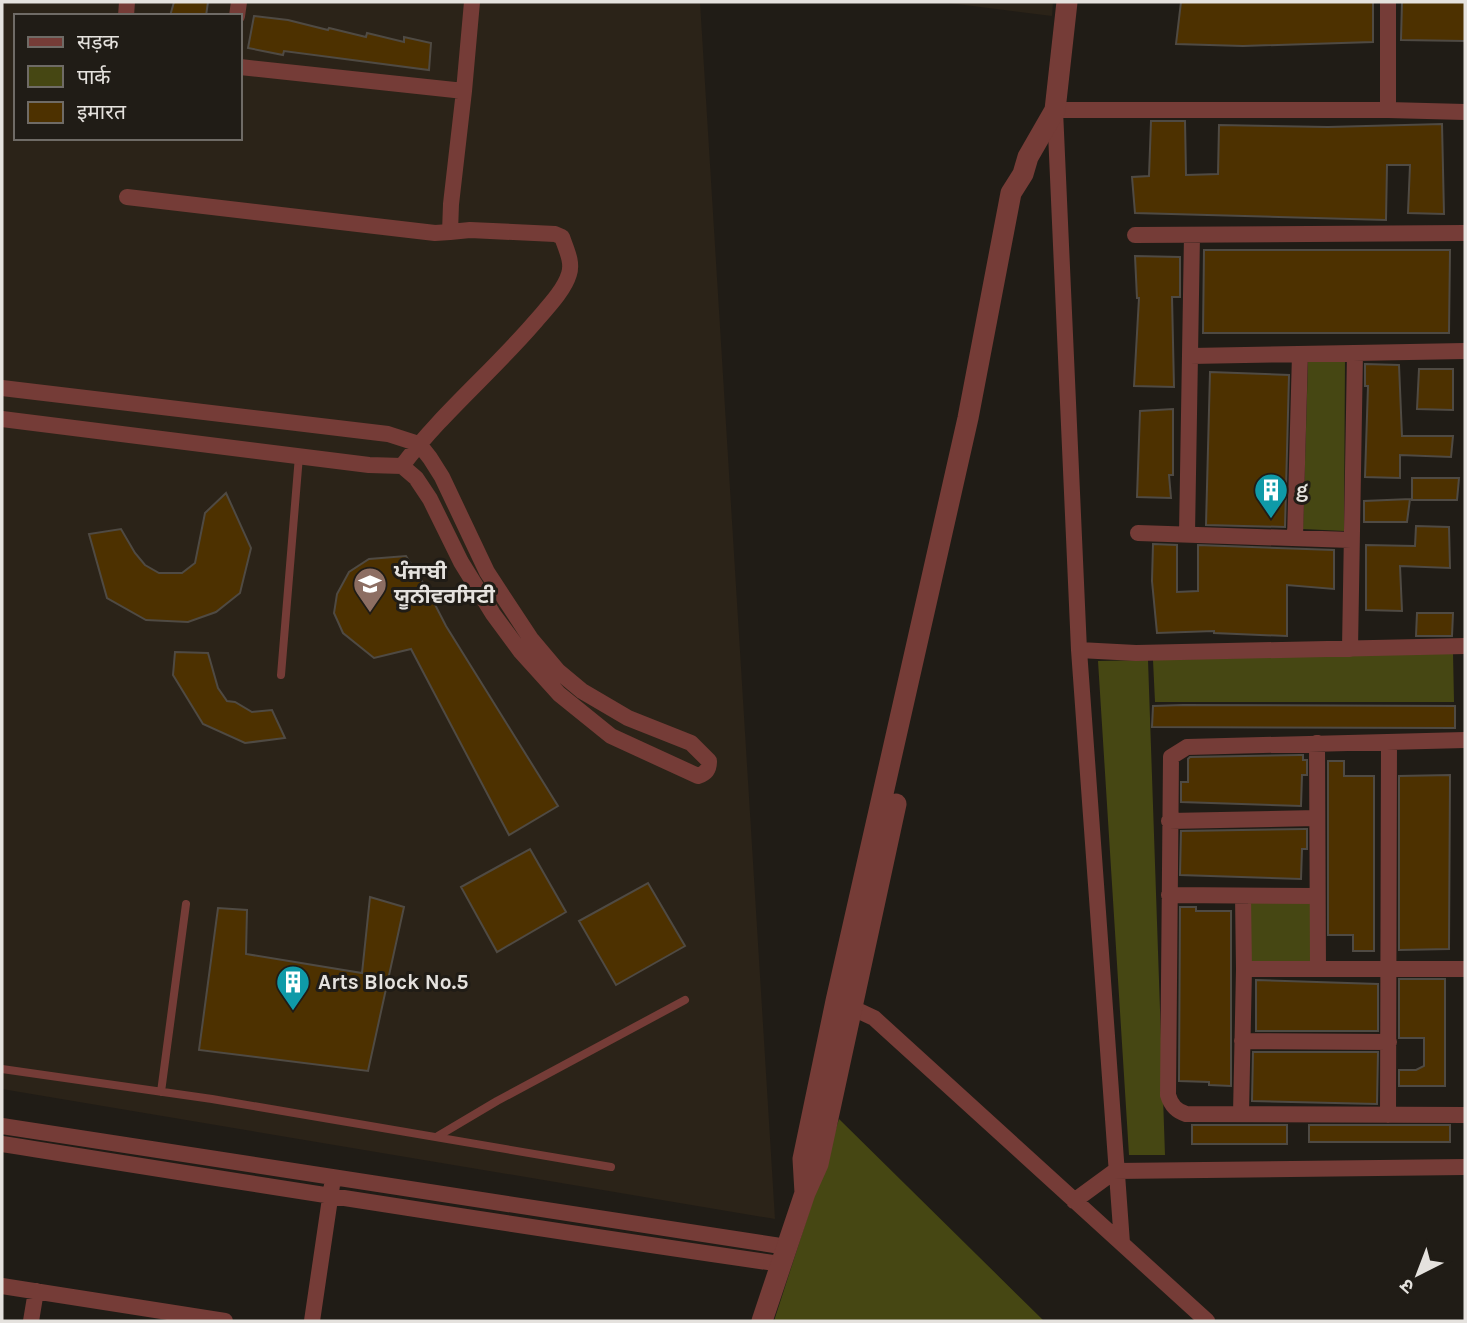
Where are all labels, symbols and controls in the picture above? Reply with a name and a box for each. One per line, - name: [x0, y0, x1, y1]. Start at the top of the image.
- legend: [14, 14, 242, 140]
- text: सड़क: [77, 30, 119, 54]
- text: पार्क: [77, 65, 111, 89]
- text: इमारत: [77, 100, 127, 124]
- building icon: g: [1252, 471, 1290, 520]
- place label: g: [1296, 478, 1308, 502]
- place label: ਪੰਜਾਬੀ ਯੂਨੀਵਰਸਿਟੀ: [393, 560, 496, 610]
- school or university icon: ਪੰਜਾਬੀ ਯੂਨੀਵਰਸਿਟੀ: [351, 565, 389, 614]
- building icon: Arts Block No.5: [274, 963, 312, 1012]
- place label: Arts Block No.5: [318, 970, 468, 994]
- north arrow: [1383, 1239, 1453, 1309]
- text: उ: [1395, 1273, 1419, 1298]

